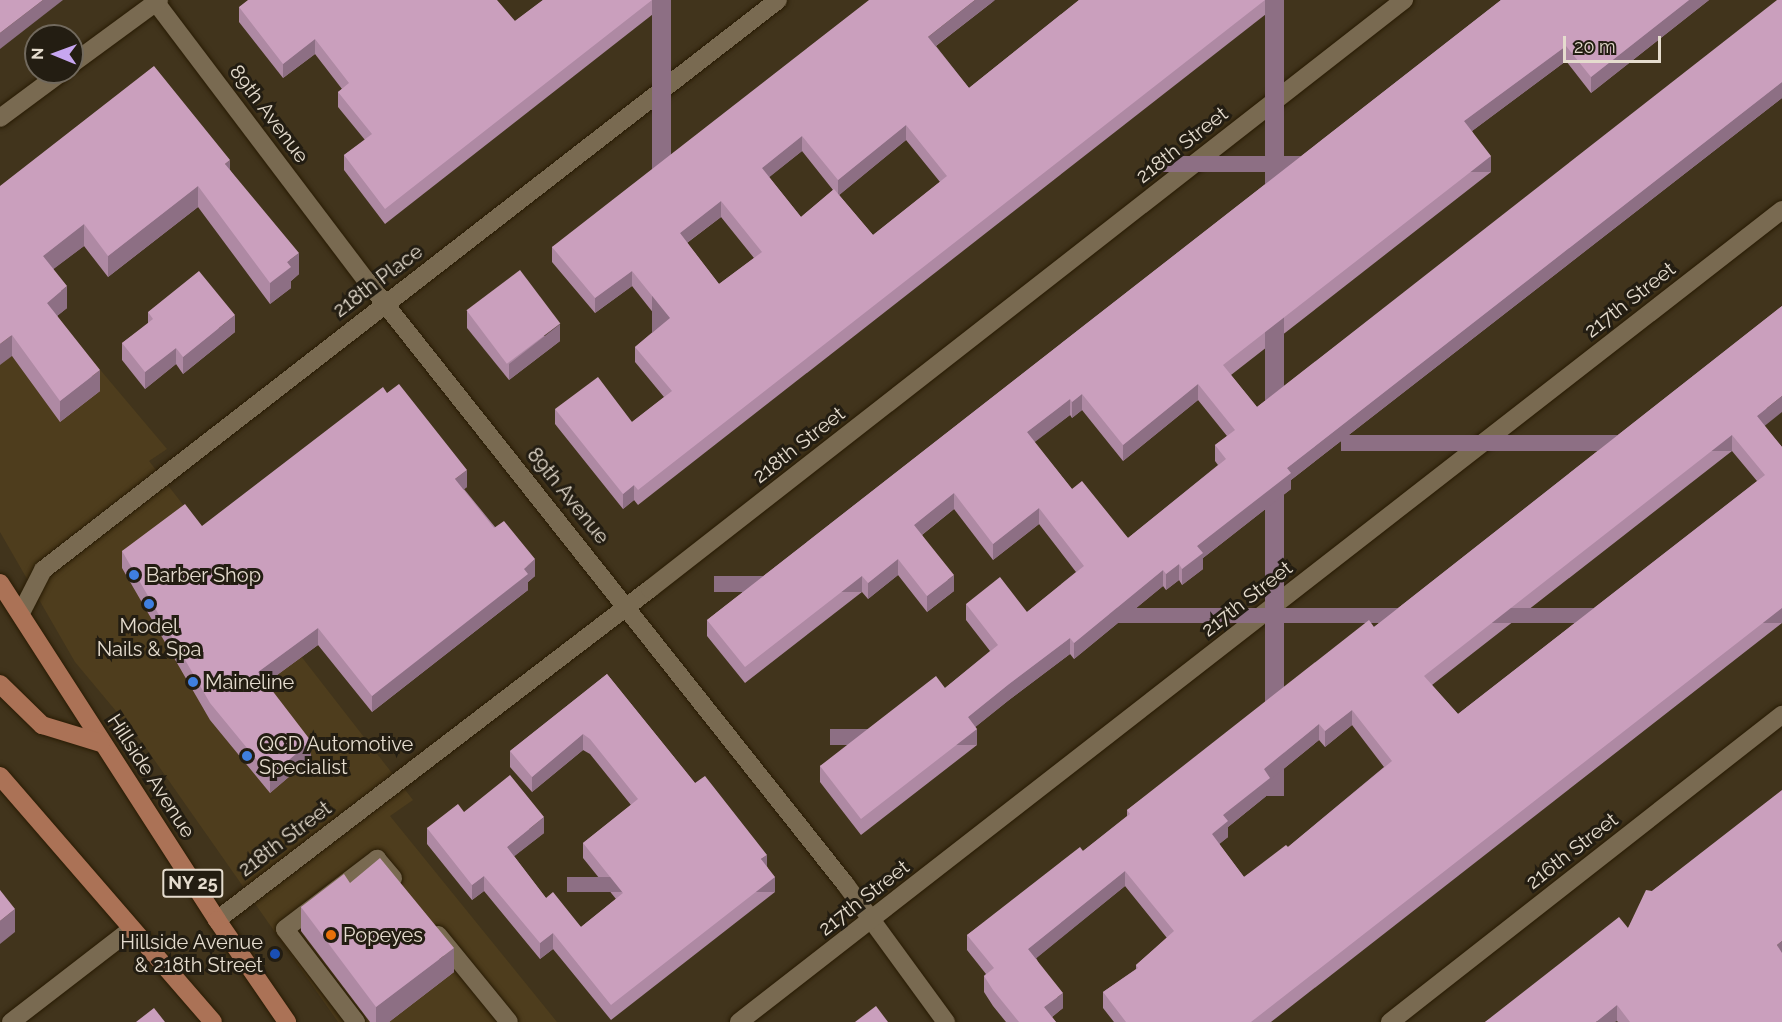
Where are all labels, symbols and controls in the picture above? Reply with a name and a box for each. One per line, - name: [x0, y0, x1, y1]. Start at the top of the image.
- north arrow: [24, 24, 84, 84]
- scale bar: [1566, 24, 1664, 62]
- text: 20 m: [1574, 36, 1616, 57]
- text: N: [28, 47, 47, 60]
- street label: 89th Avenue: [224, 60, 314, 168]
- street label: 218th Street: [1131, 102, 1233, 188]
- street label: 218th Place: [329, 240, 427, 322]
- street label: 217th Street: [1580, 257, 1680, 343]
- street label: 218th Street: [748, 402, 850, 488]
- street label: 89th Avenue: [522, 443, 614, 549]
- street label: 217th Street: [1197, 556, 1297, 642]
- place label: Barber Shop: [146, 563, 261, 587]
- marker: Barber Shop: [127, 568, 141, 582]
- marker: Model Nails & Spa: [142, 597, 156, 611]
- place label: Model Nails & Spa: [97, 614, 201, 661]
- place label: Maineline: [205, 670, 294, 694]
- marker: Maineline: [186, 675, 200, 689]
- street label: Hillside Avenue: [102, 709, 200, 843]
- place label: QCD Automotive Specialist: [259, 732, 414, 779]
- marker: QCD Automotive Specialist: [240, 749, 254, 763]
- street label: 218th Street: [234, 796, 336, 882]
- street label: 216th Street: [1521, 808, 1623, 894]
- street label: 217th Street: [814, 855, 914, 941]
- road number: NY 25: [162, 868, 224, 898]
- place label: Popeyes: [343, 923, 423, 947]
- marker: Popeyes: [324, 928, 338, 942]
- place label: Hillside Avenue & 218th Street: [120, 930, 263, 977]
- marker: Hillside Avenue & 218th Street: [268, 947, 282, 961]

